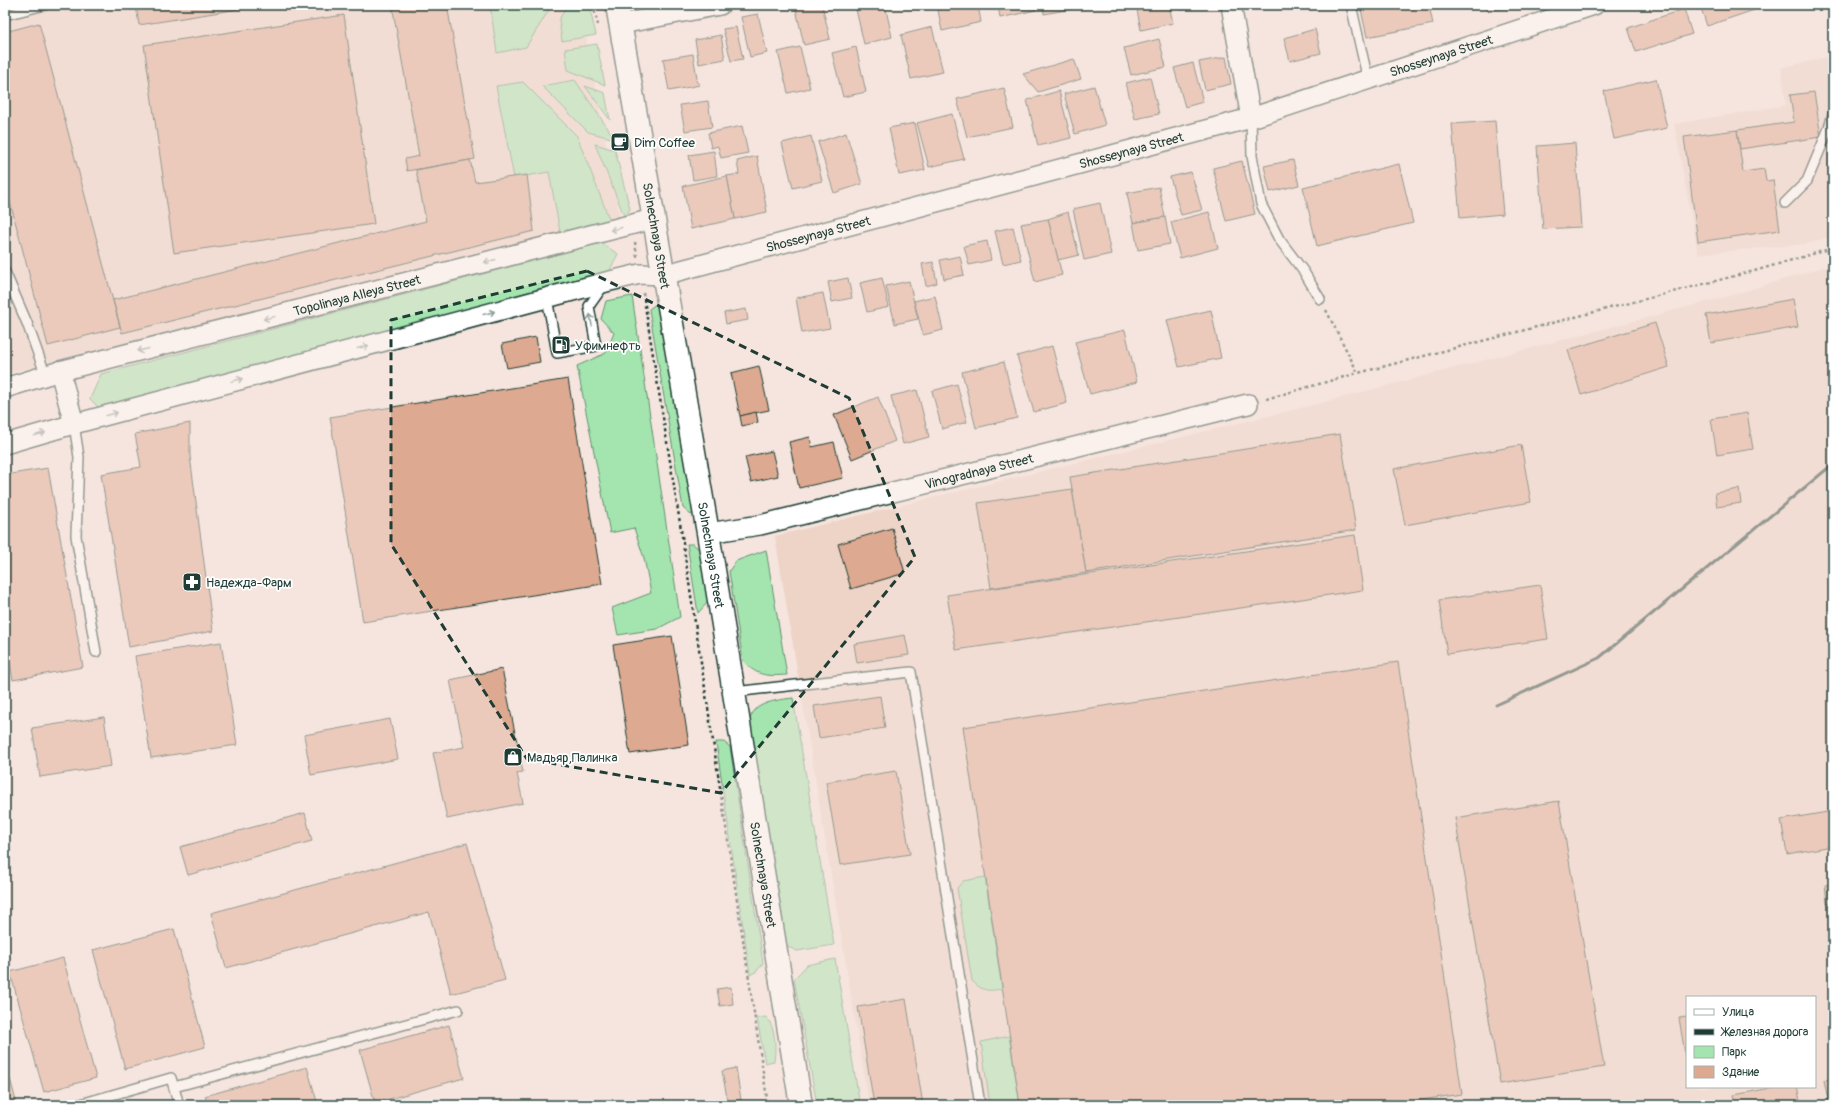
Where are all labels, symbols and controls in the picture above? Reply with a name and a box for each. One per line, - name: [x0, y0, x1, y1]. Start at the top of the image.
- street label: Shosseynaya Street: [1388, 32, 1496, 81]
- street label: Shosseynaya Street: [1077, 129, 1186, 173]
- cafe icon: Dim Coffee: [609, 131, 631, 153]
- place label: Dim Coffee: [634, 135, 695, 151]
- street label: Solnechnaya Street: [639, 182, 673, 291]
- street label: Shosseynaya Street: [764, 213, 873, 256]
- one-way arrow: [609, 226, 622, 233]
- one-way arrow: [483, 258, 496, 266]
- street label: Topolinaya Alleya Street: [292, 272, 423, 320]
- one-way arrow: [482, 309, 495, 316]
- one-way arrow: [587, 314, 595, 327]
- one-way arrow: [263, 315, 276, 322]
- fuel station icon: Уфимнефть: [550, 334, 572, 356]
- place label: Уфимнефть: [575, 338, 641, 354]
- one-way arrow: [356, 342, 369, 350]
- one-way arrow: [137, 347, 150, 354]
- one-way arrow: [231, 376, 244, 383]
- one-way arrow: [105, 409, 118, 417]
- one-way arrow: [33, 429, 46, 437]
- street label: Vinogradnaya Street: [923, 450, 1036, 493]
- street label: Solnechnaya Street: [694, 501, 727, 610]
- pharmacy icon: Надежда-Фарм: [181, 571, 203, 593]
- place label: Надежда-Фарм: [206, 575, 292, 591]
- shop icon: Мадьяр,Палинка: [502, 746, 524, 768]
- place label: Мадьяр,Палинка: [527, 750, 617, 766]
- street label: Solnechnaya Street: [746, 821, 779, 930]
- legend: [1686, 996, 1816, 1088]
- text: Улица: [1722, 1005, 1754, 1020]
- text: Железная дорога: [1720, 1025, 1809, 1040]
- text: Парк: [1722, 1045, 1747, 1060]
- text: Здание: [1722, 1065, 1759, 1080]

